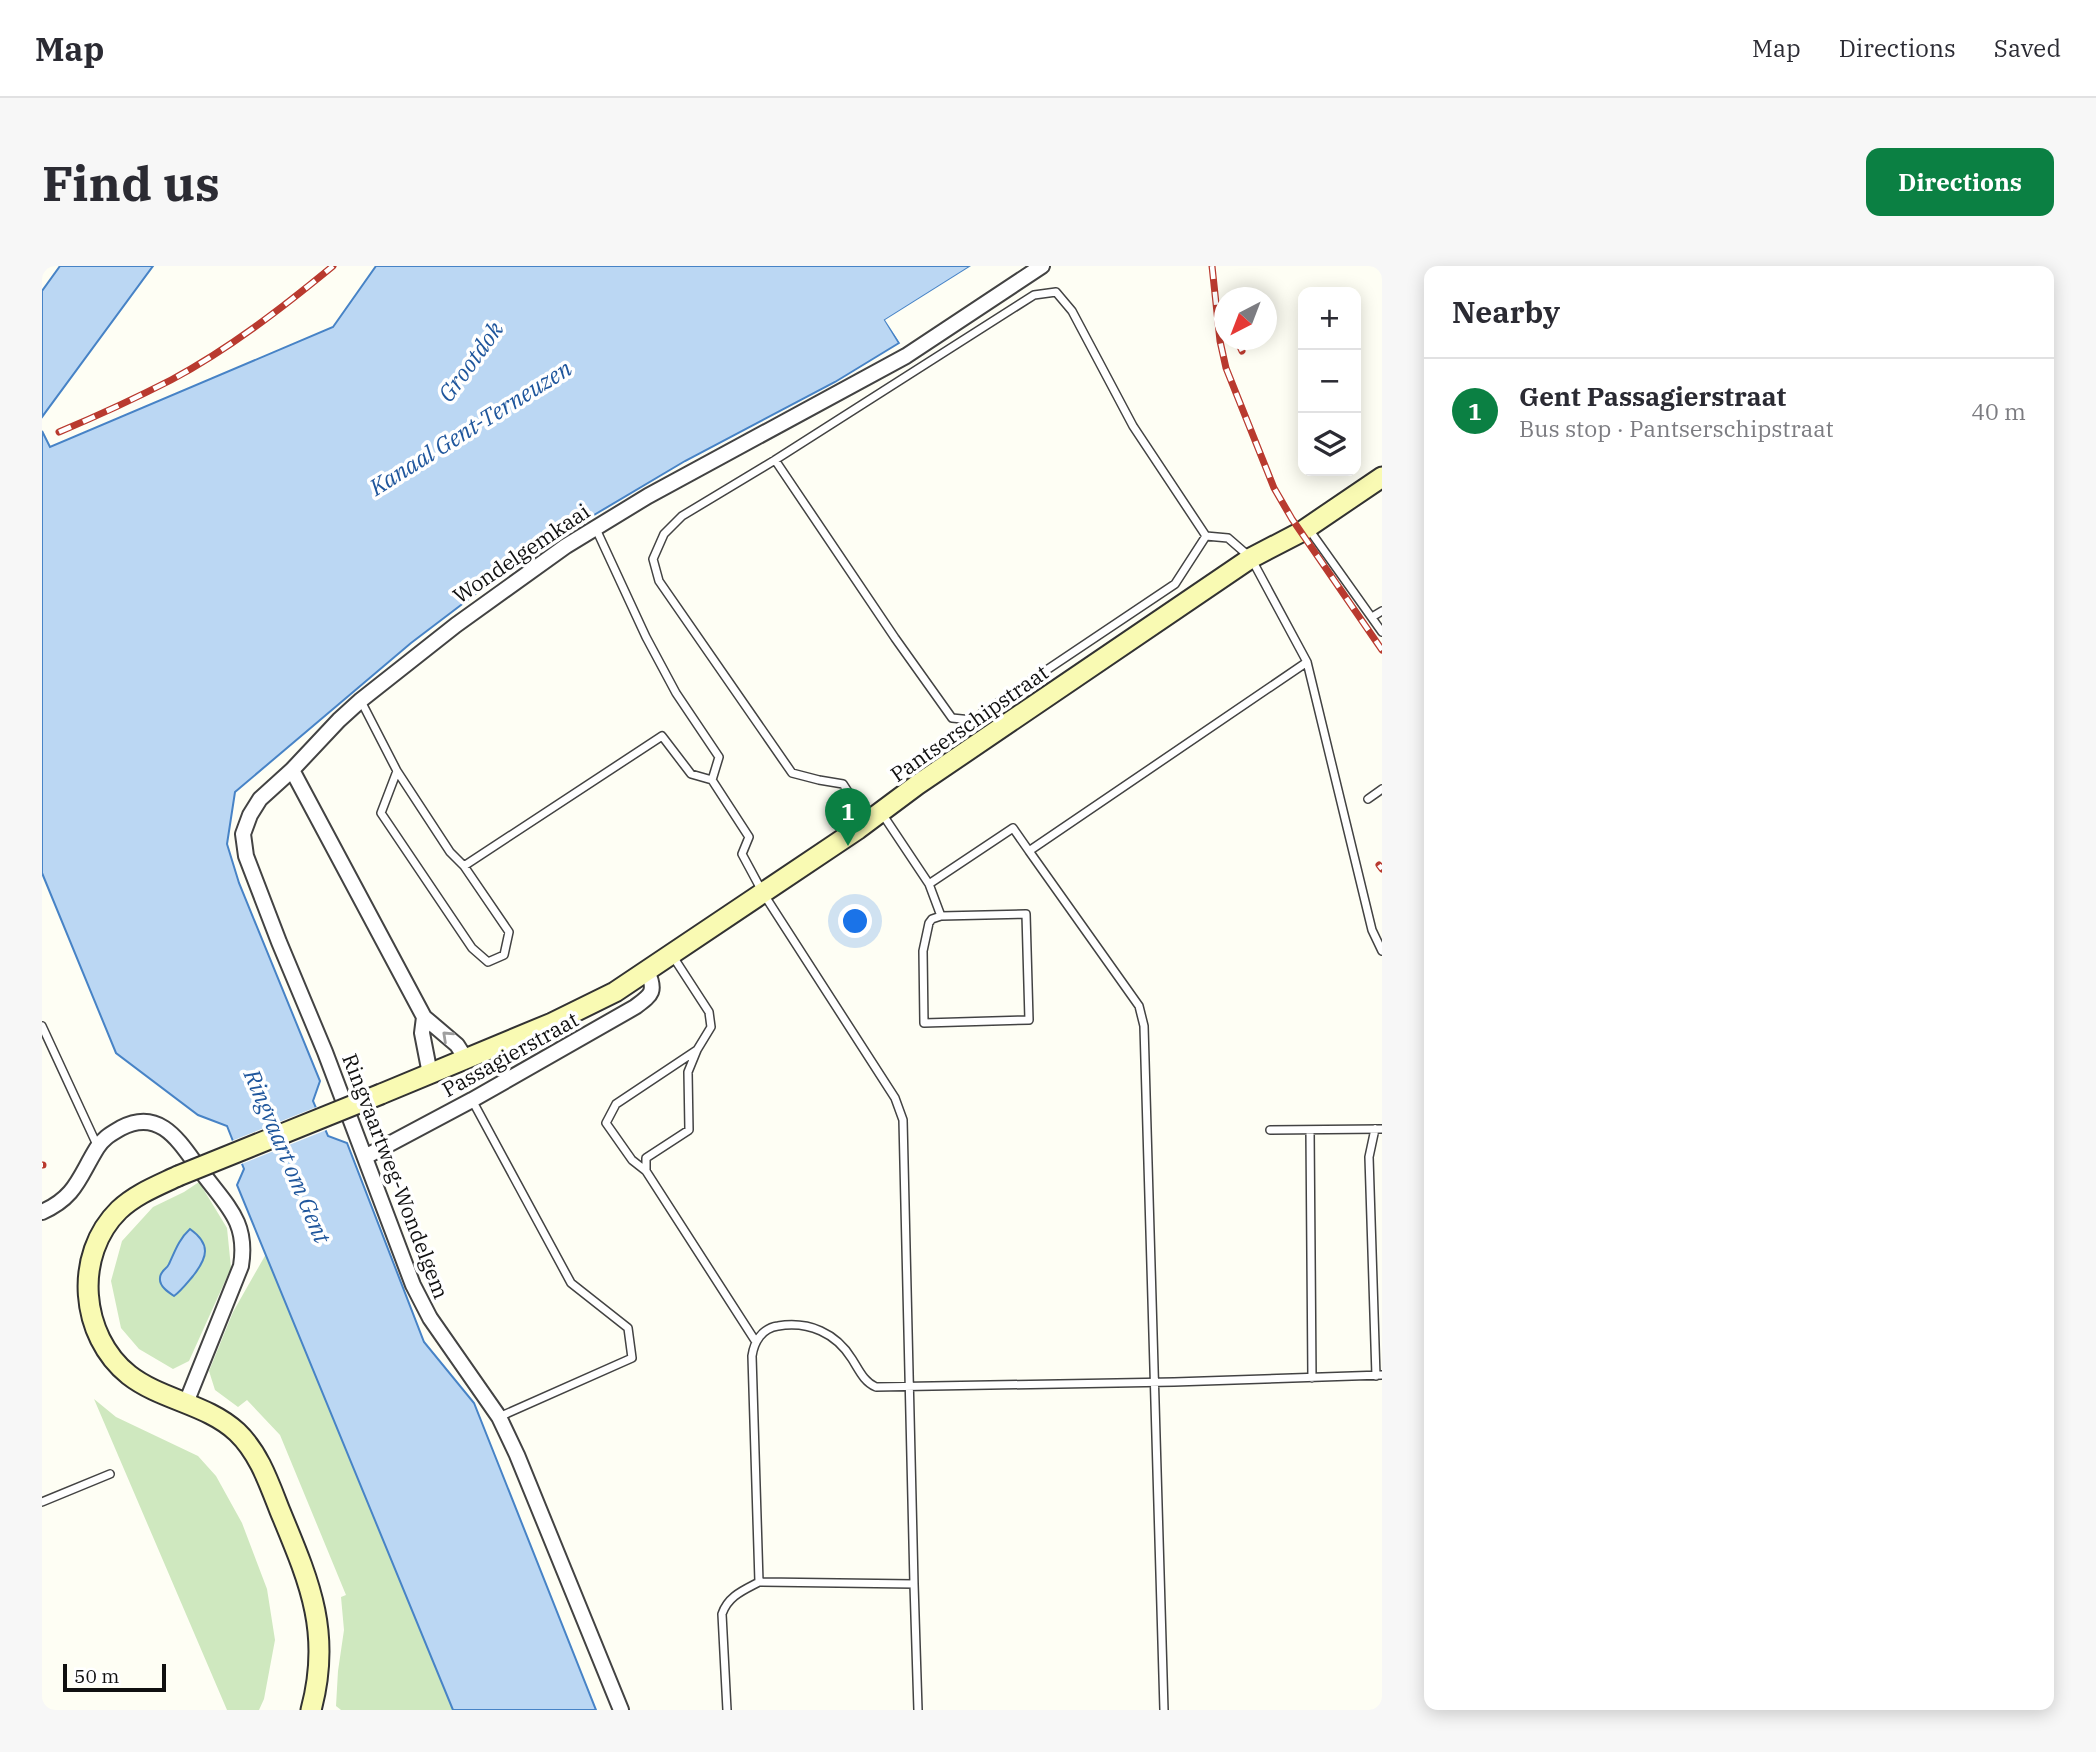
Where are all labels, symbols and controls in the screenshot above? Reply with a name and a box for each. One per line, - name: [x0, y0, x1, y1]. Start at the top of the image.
- text: Map: [35, 27, 104, 70]
- text: Map: [1752, 32, 1801, 64]
- text: Directions: [1839, 32, 1956, 64]
- text: Saved: [1994, 32, 2061, 64]
- button: Directions: [1866, 148, 2054, 216]
- text: Find us: [42, 151, 220, 214]
- north arrow: [1214, 287, 1277, 350]
- map controls: [1298, 287, 1361, 476]
- button: +: [1298, 287, 1361, 350]
- text: Nearby: [1452, 292, 1560, 331]
- water label: Grootdok: [431, 314, 510, 407]
- button: −: [1298, 350, 1361, 413]
- water label: Kanaal Gent-Terneuzen: [362, 353, 577, 502]
- text: Gent Passagierstraat: [1519, 379, 1786, 413]
- text: 1: [1468, 396, 1482, 426]
- text: 40 m: [1971, 396, 2026, 426]
- button: layers: [1298, 413, 1361, 476]
- text: Bus stop · Pantserschipstraat: [1519, 413, 1834, 443]
- street label: Wondelgemkaai: [447, 497, 595, 609]
- street label: Pantserschipstraat: [885, 658, 1053, 788]
- pin: 1: [825, 788, 871, 846]
- your location: [838, 904, 872, 938]
- street label: Passagierstraat: [437, 1005, 583, 1103]
- one-way arrow: [442, 1032, 455, 1044]
- street label: Ringvaartweg-Wondelgem: [336, 1049, 456, 1303]
- water label: Ringvaart om Gent: [237, 1064, 338, 1248]
- scale bar: [63, 1661, 166, 1693]
- text: 50 m: [74, 1664, 119, 1688]

